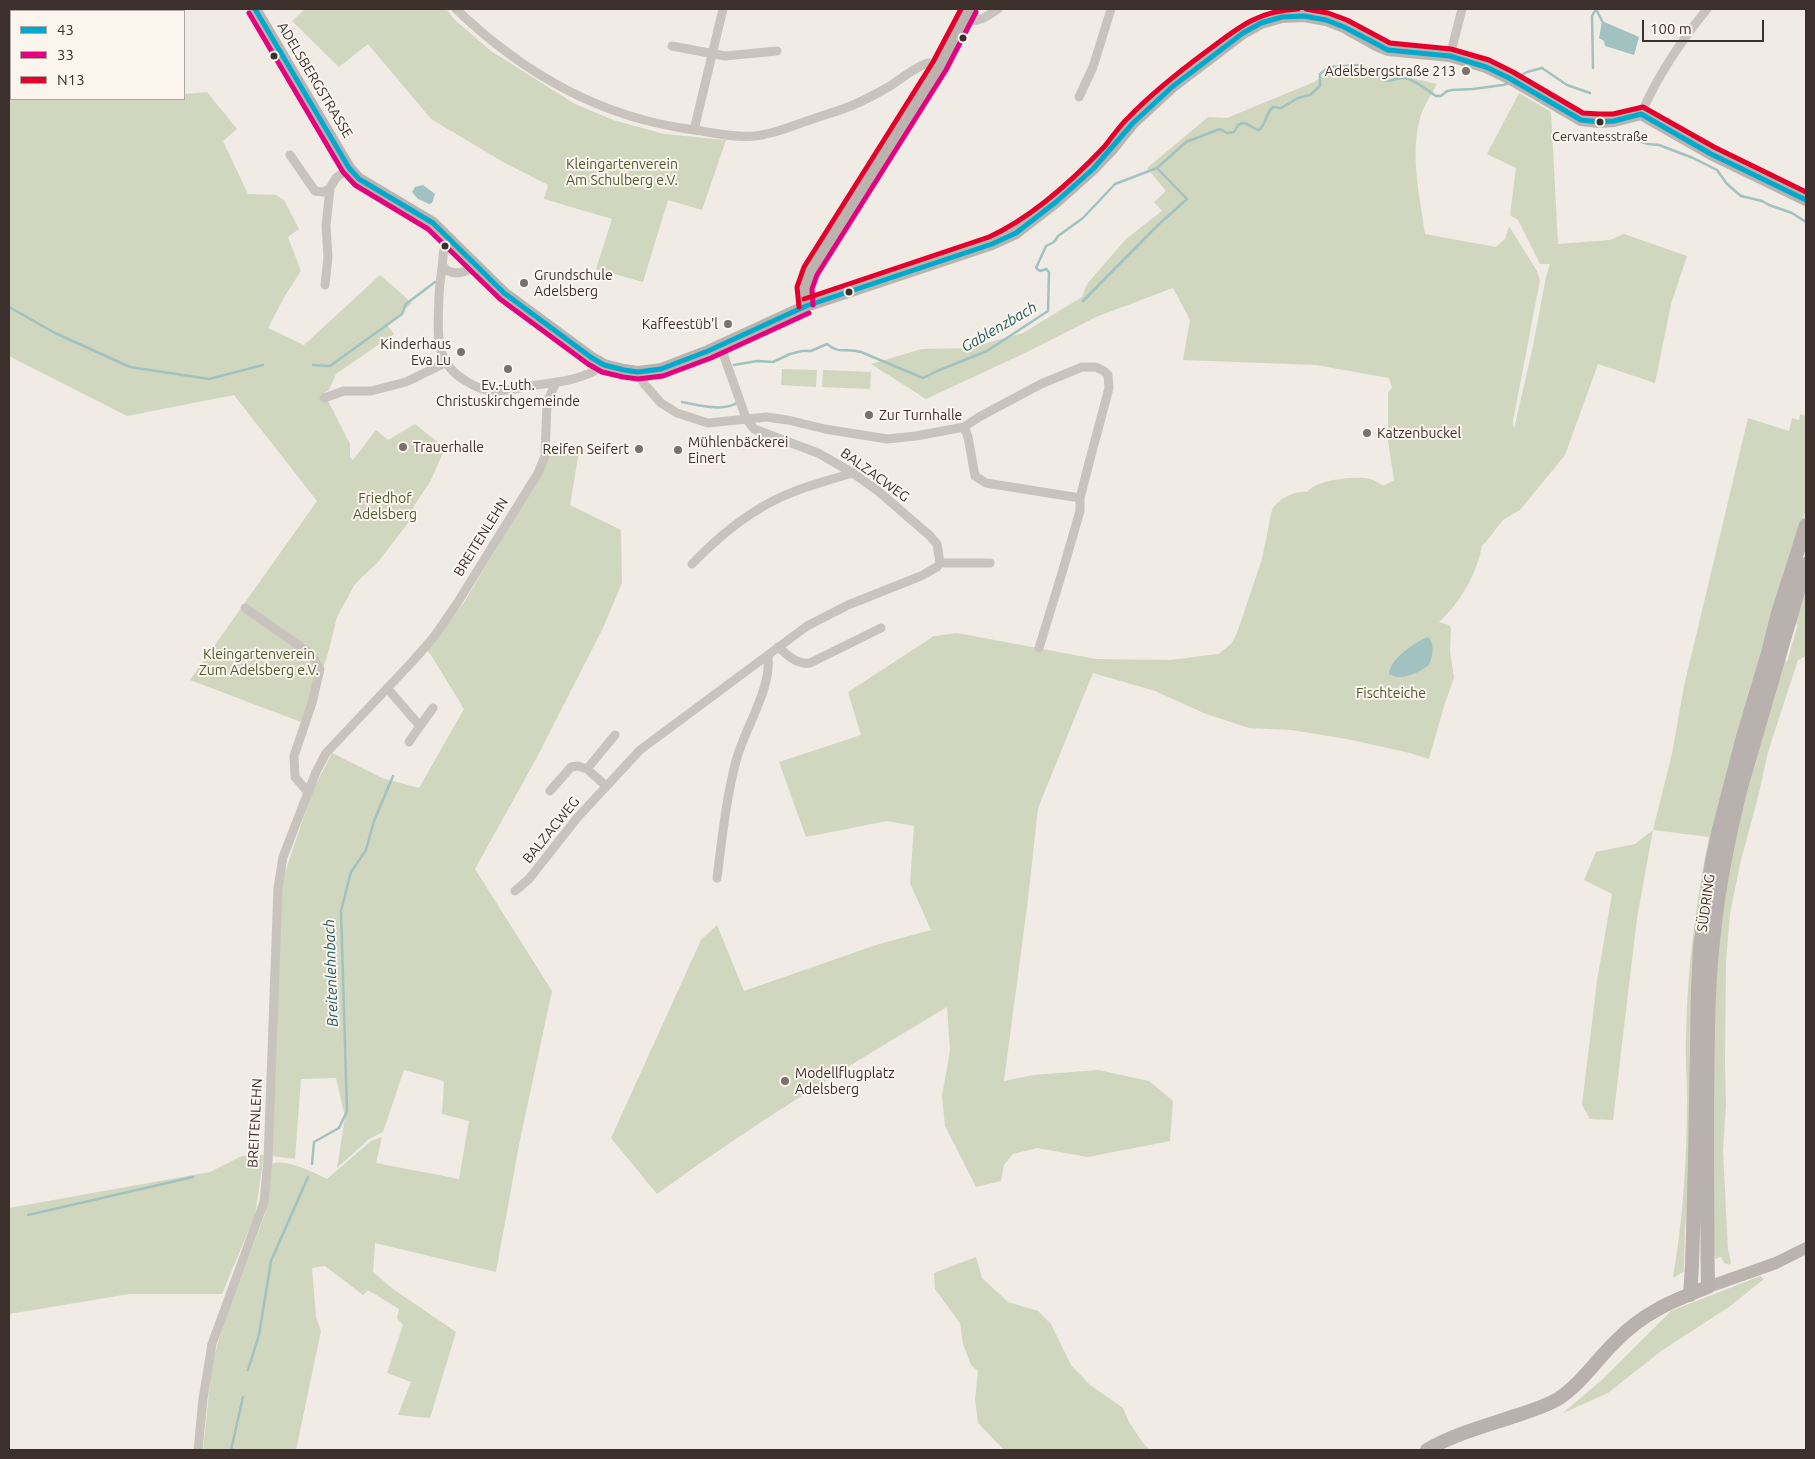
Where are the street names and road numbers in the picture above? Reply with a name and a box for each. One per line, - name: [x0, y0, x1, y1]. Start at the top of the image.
- street label: ADELSBERGSTRASSE: [274, 19, 356, 141]
- street label: BALZACWEG: [837, 444, 913, 506]
- street label: BREITENLEHN: [450, 495, 512, 579]
- street label: BALZACWEG: [519, 793, 583, 867]
- street label: SÜDRING: [1694, 873, 1718, 933]
- street label: BREITENLEHN: [244, 1078, 266, 1168]

